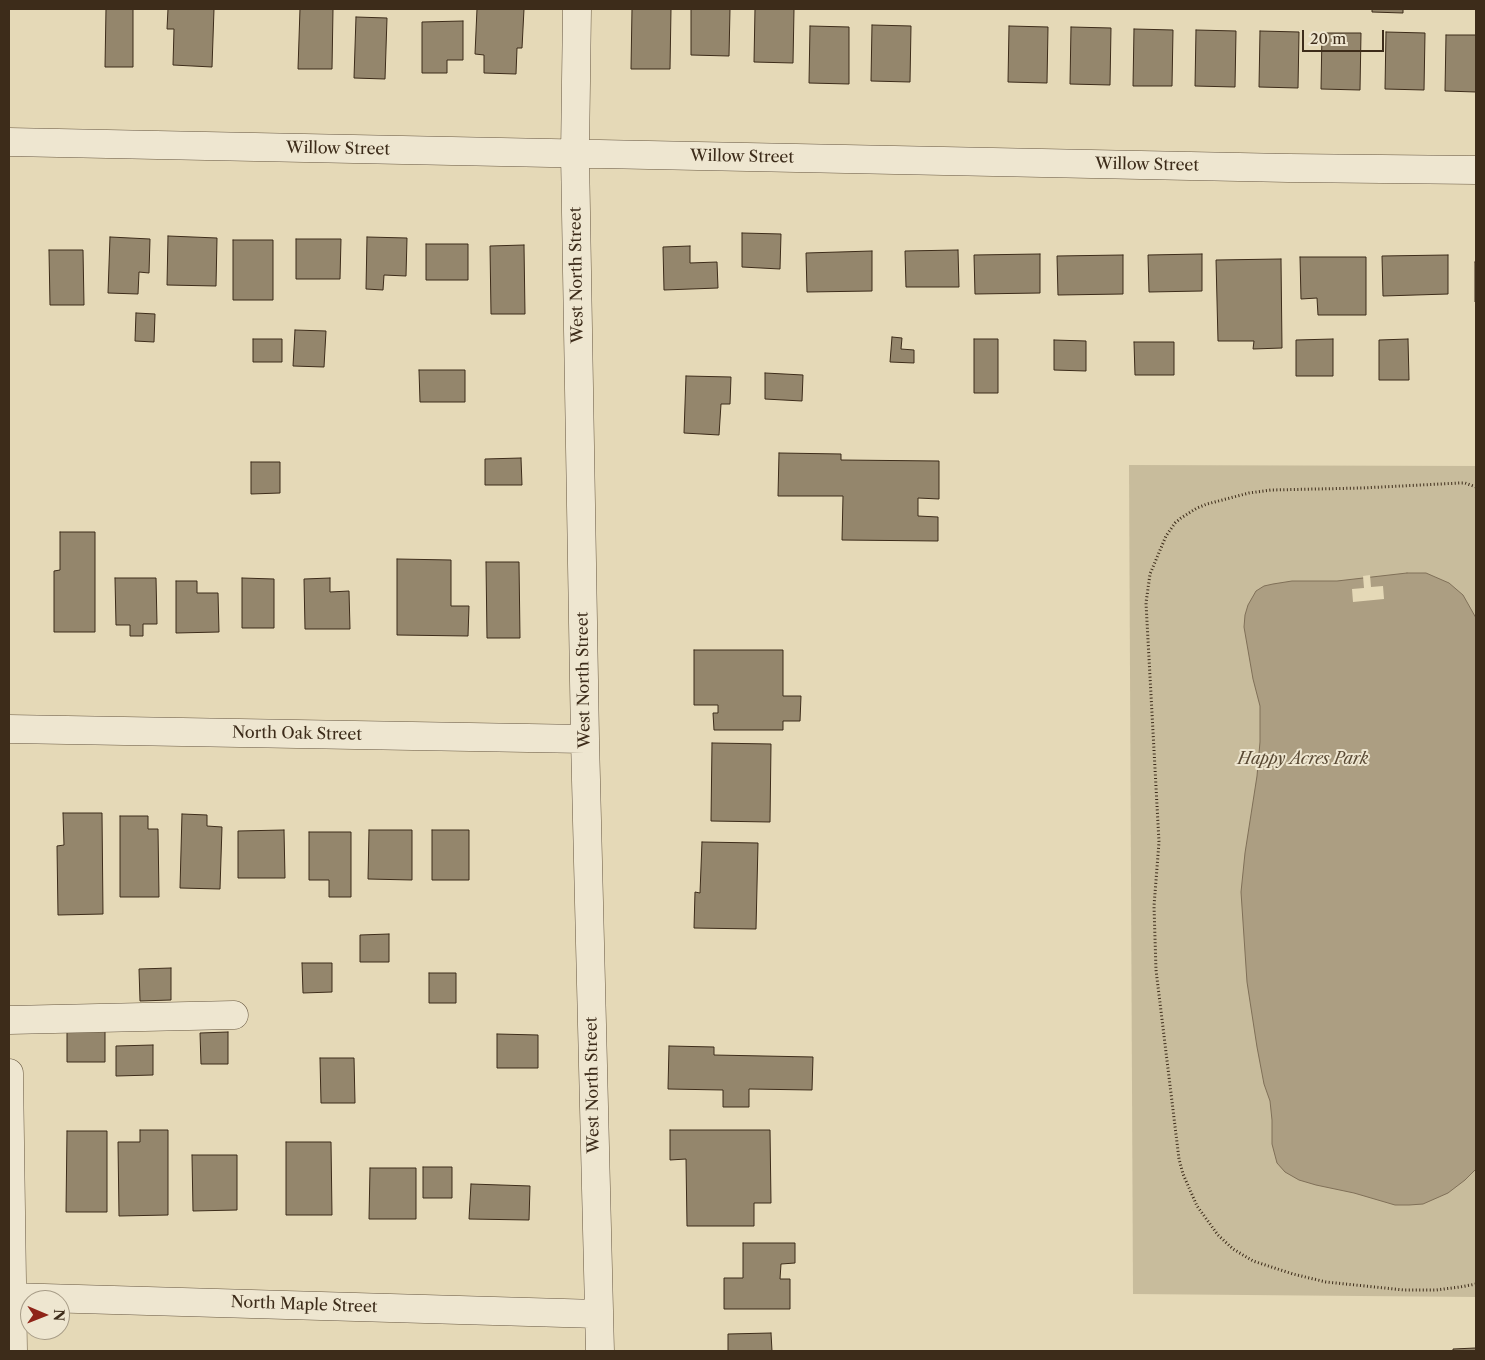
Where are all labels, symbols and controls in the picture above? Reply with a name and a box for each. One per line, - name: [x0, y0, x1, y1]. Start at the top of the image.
- scale bar: [1305, 20, 1388, 52]
- text: 20 m: [1310, 29, 1346, 48]
- street label: Willow Street: [286, 138, 390, 160]
- street label: Willow Street: [690, 146, 794, 168]
- street label: Willow Street: [1095, 154, 1199, 176]
- street label: West North Street: [566, 207, 588, 343]
- street label: West North Street: [573, 612, 595, 748]
- street label: North Oak Street: [232, 723, 362, 745]
- park label: Happy Acres Park: [1238, 749, 1368, 769]
- street label: West North Street: [582, 1017, 604, 1153]
- north arrow: [20, 1290, 70, 1340]
- street label: North Maple Street: [230, 1293, 378, 1317]
- text: N: [50, 1309, 68, 1321]

